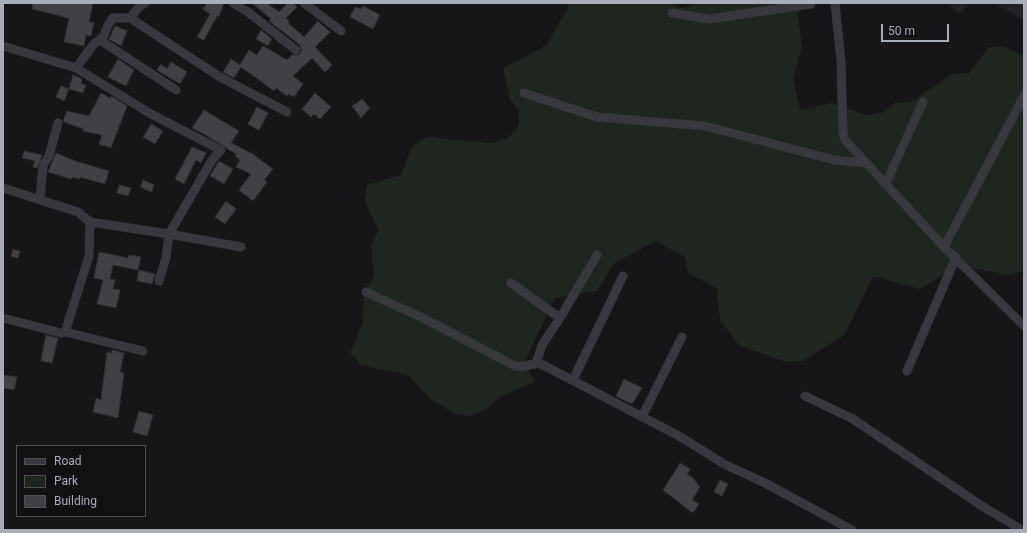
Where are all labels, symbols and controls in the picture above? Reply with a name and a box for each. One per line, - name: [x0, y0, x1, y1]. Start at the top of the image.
- scale bar: [883, 16, 951, 42]
- text: 50 m: [888, 24, 915, 38]
- legend: [16, 445, 146, 517]
- text: Road: [54, 454, 82, 468]
- text: Park: [54, 474, 78, 488]
- text: Building: [54, 494, 97, 508]

